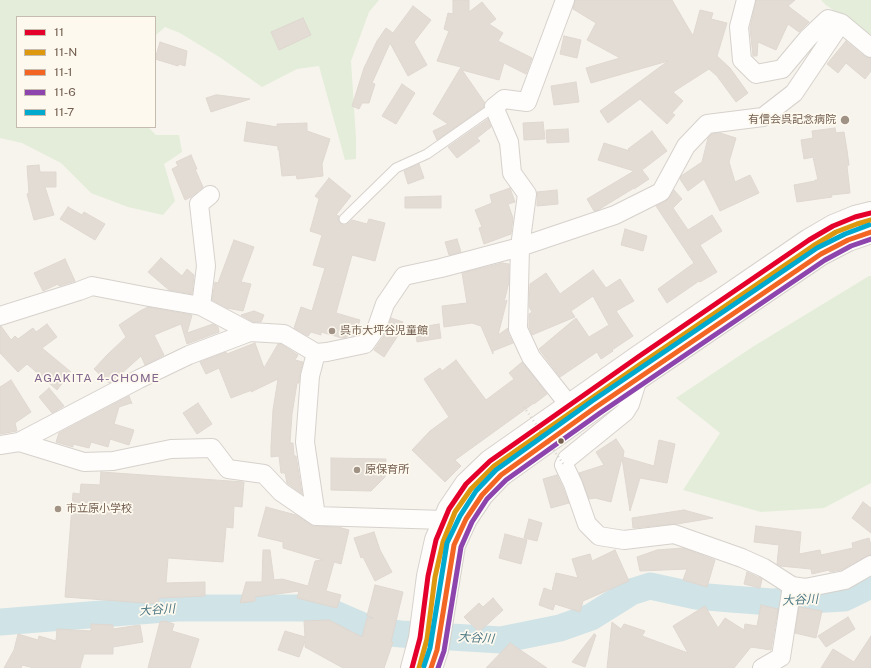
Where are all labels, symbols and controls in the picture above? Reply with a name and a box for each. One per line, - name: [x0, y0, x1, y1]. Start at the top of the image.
- legend: [16, 16, 156, 128]
- text: 11: [54, 25, 64, 39]
- text: 11-N: [54, 45, 77, 59]
- text: 11-1: [54, 65, 72, 79]
- text: 11-6: [54, 85, 76, 99]
- text: 11-7: [54, 105, 74, 119]
- place label: 有信会呉記念病院: [748, 113, 836, 127]
- marker: 有信会呉記念病院: [839, 114, 851, 126]
- place label: 呉市大坪谷児童館: [340, 324, 428, 338]
- marker: 呉市大坪谷児童館: [327, 326, 337, 336]
- district label: AGAKITA 4-CHOME: [34, 371, 160, 385]
- unlabelled marker: [556, 436, 566, 446]
- place label: 原保育所: [365, 463, 409, 477]
- marker: 原保育所: [352, 465, 362, 475]
- place label: 市立原小学校: [66, 502, 132, 516]
- marker: 市立原小学校: [53, 504, 63, 514]
- water label: 大谷川: [782, 592, 818, 608]
- water label: 大谷川: [139, 602, 175, 618]
- water label: 大谷川: [458, 630, 494, 646]

